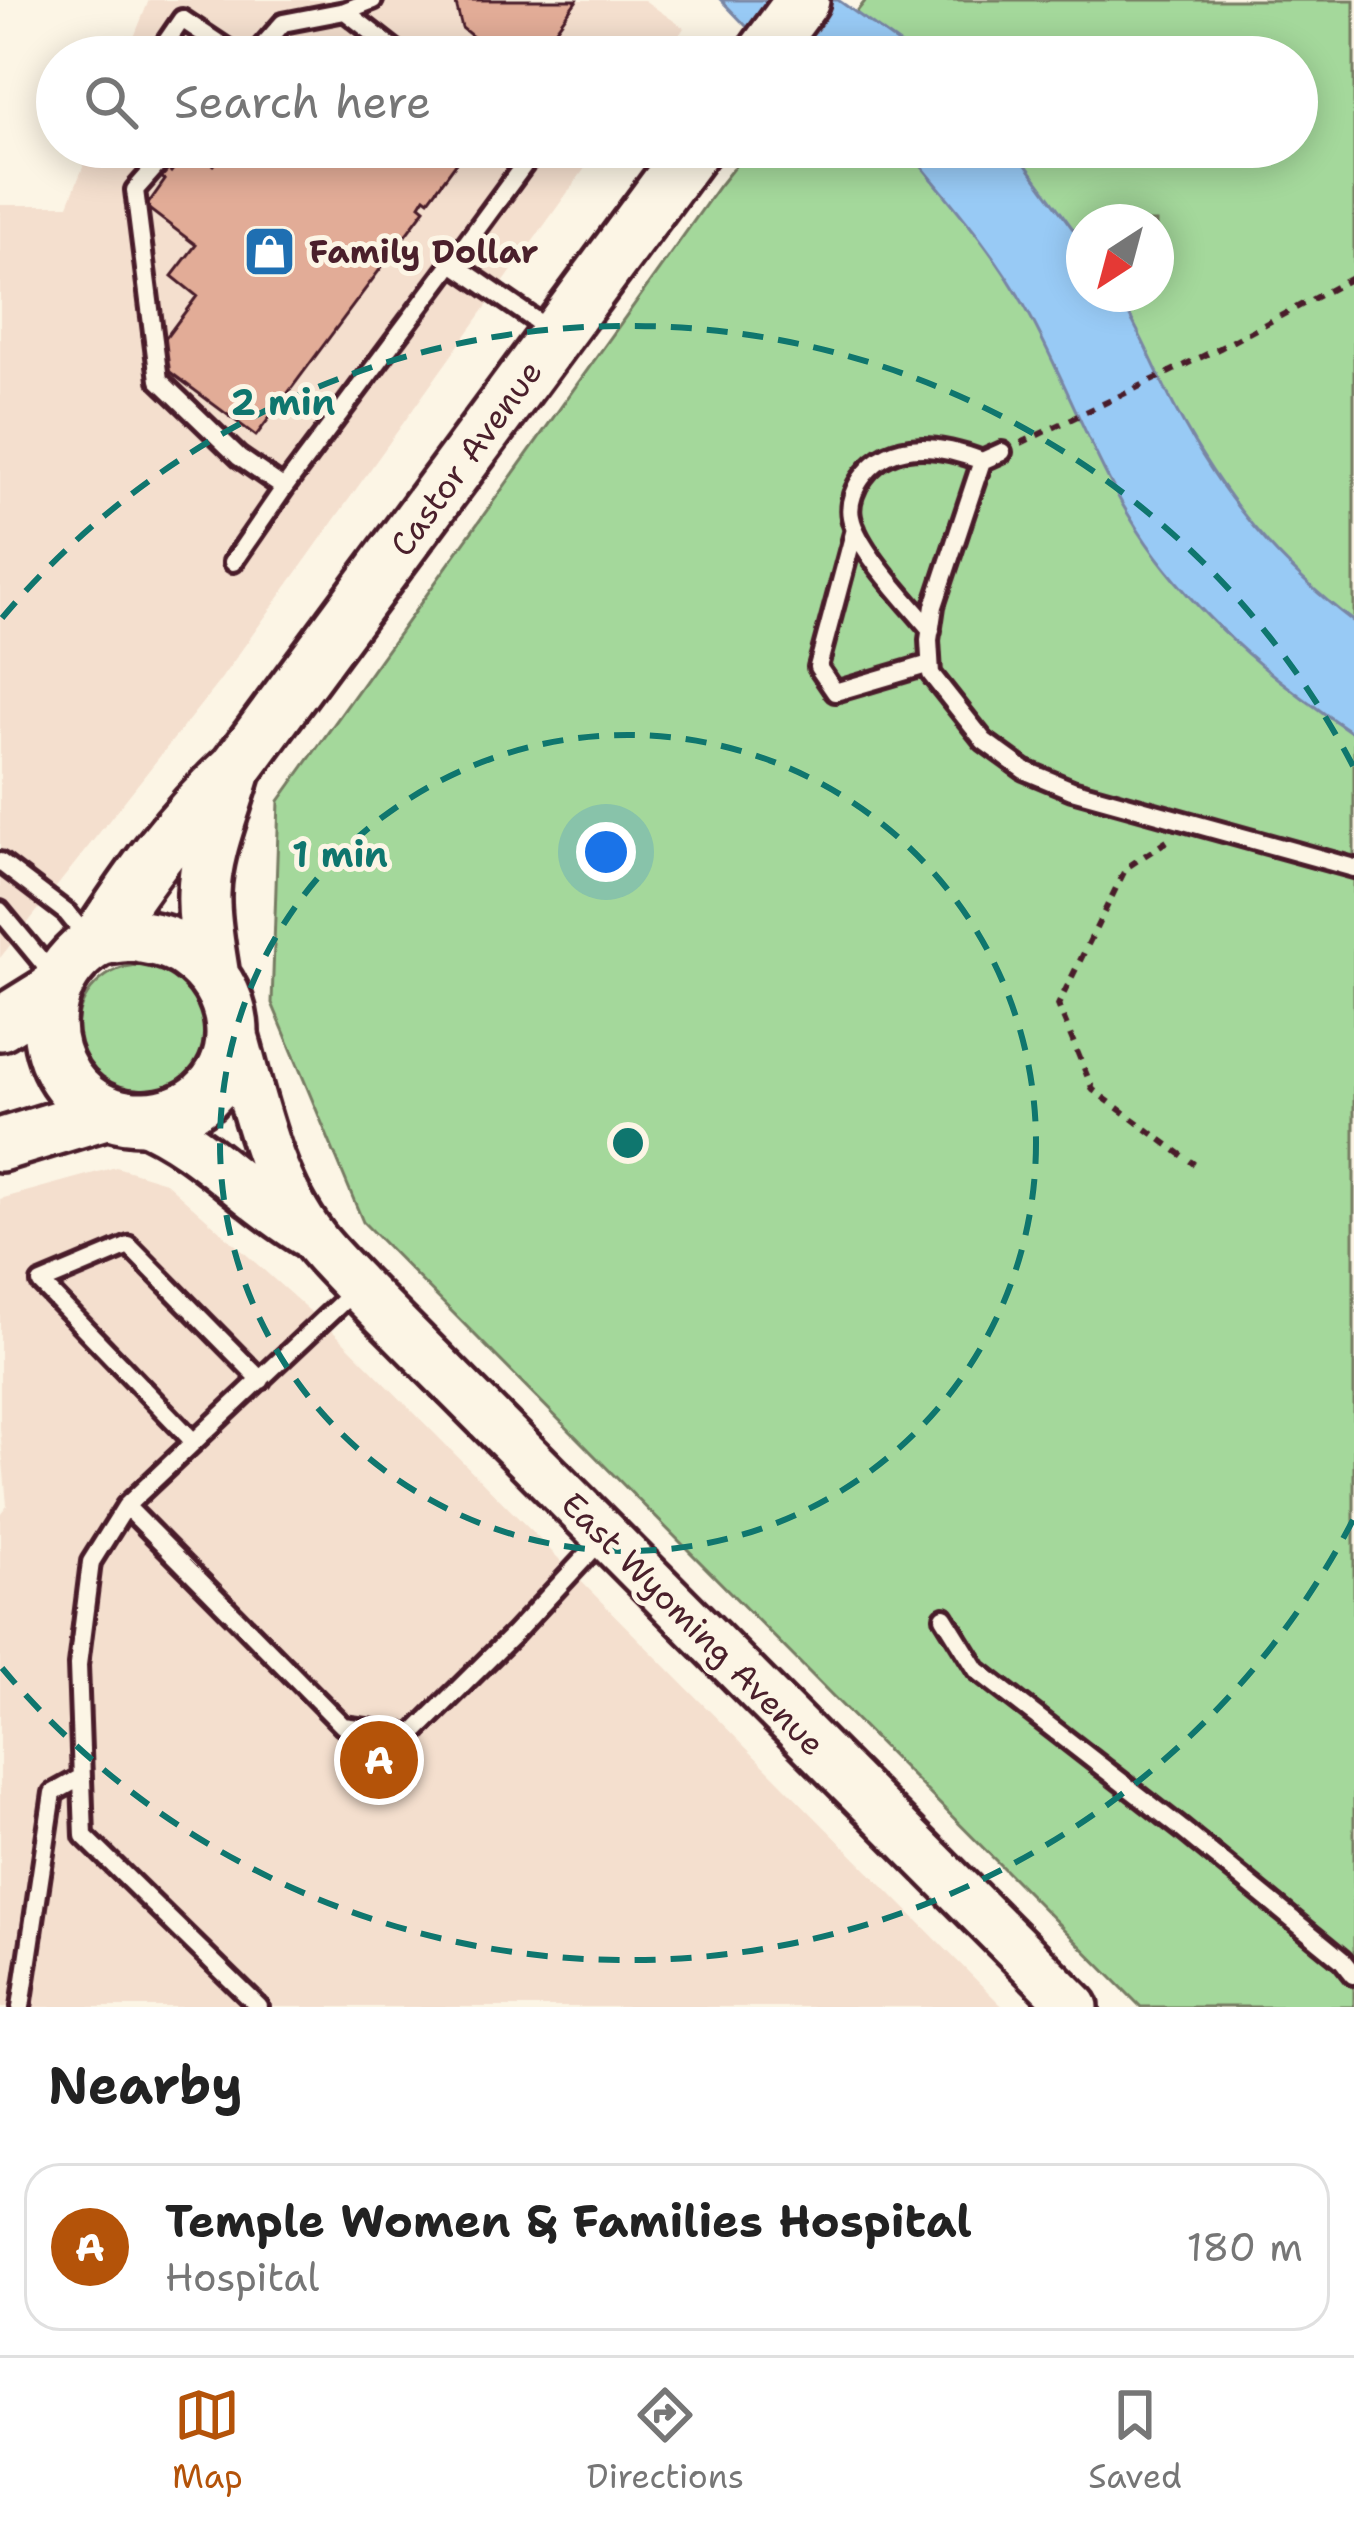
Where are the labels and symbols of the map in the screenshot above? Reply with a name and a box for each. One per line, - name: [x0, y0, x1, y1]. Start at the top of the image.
- north arrow: [1066, 204, 1174, 312]
- shop icon: Family Dollar: [242, 223, 298, 279]
- place label: Family Dollar: [309, 229, 539, 274]
- street label: Castor Avenue: [380, 351, 552, 565]
- text: 2 min: [231, 378, 336, 427]
- your location: [576, 822, 636, 882]
- text: 1 min: [292, 830, 388, 879]
- centre of rings: [607, 1122, 649, 1164]
- street label: East Wyoming Avenue: [551, 1482, 835, 1766]
- pin: A: [340, 1715, 418, 1805]

